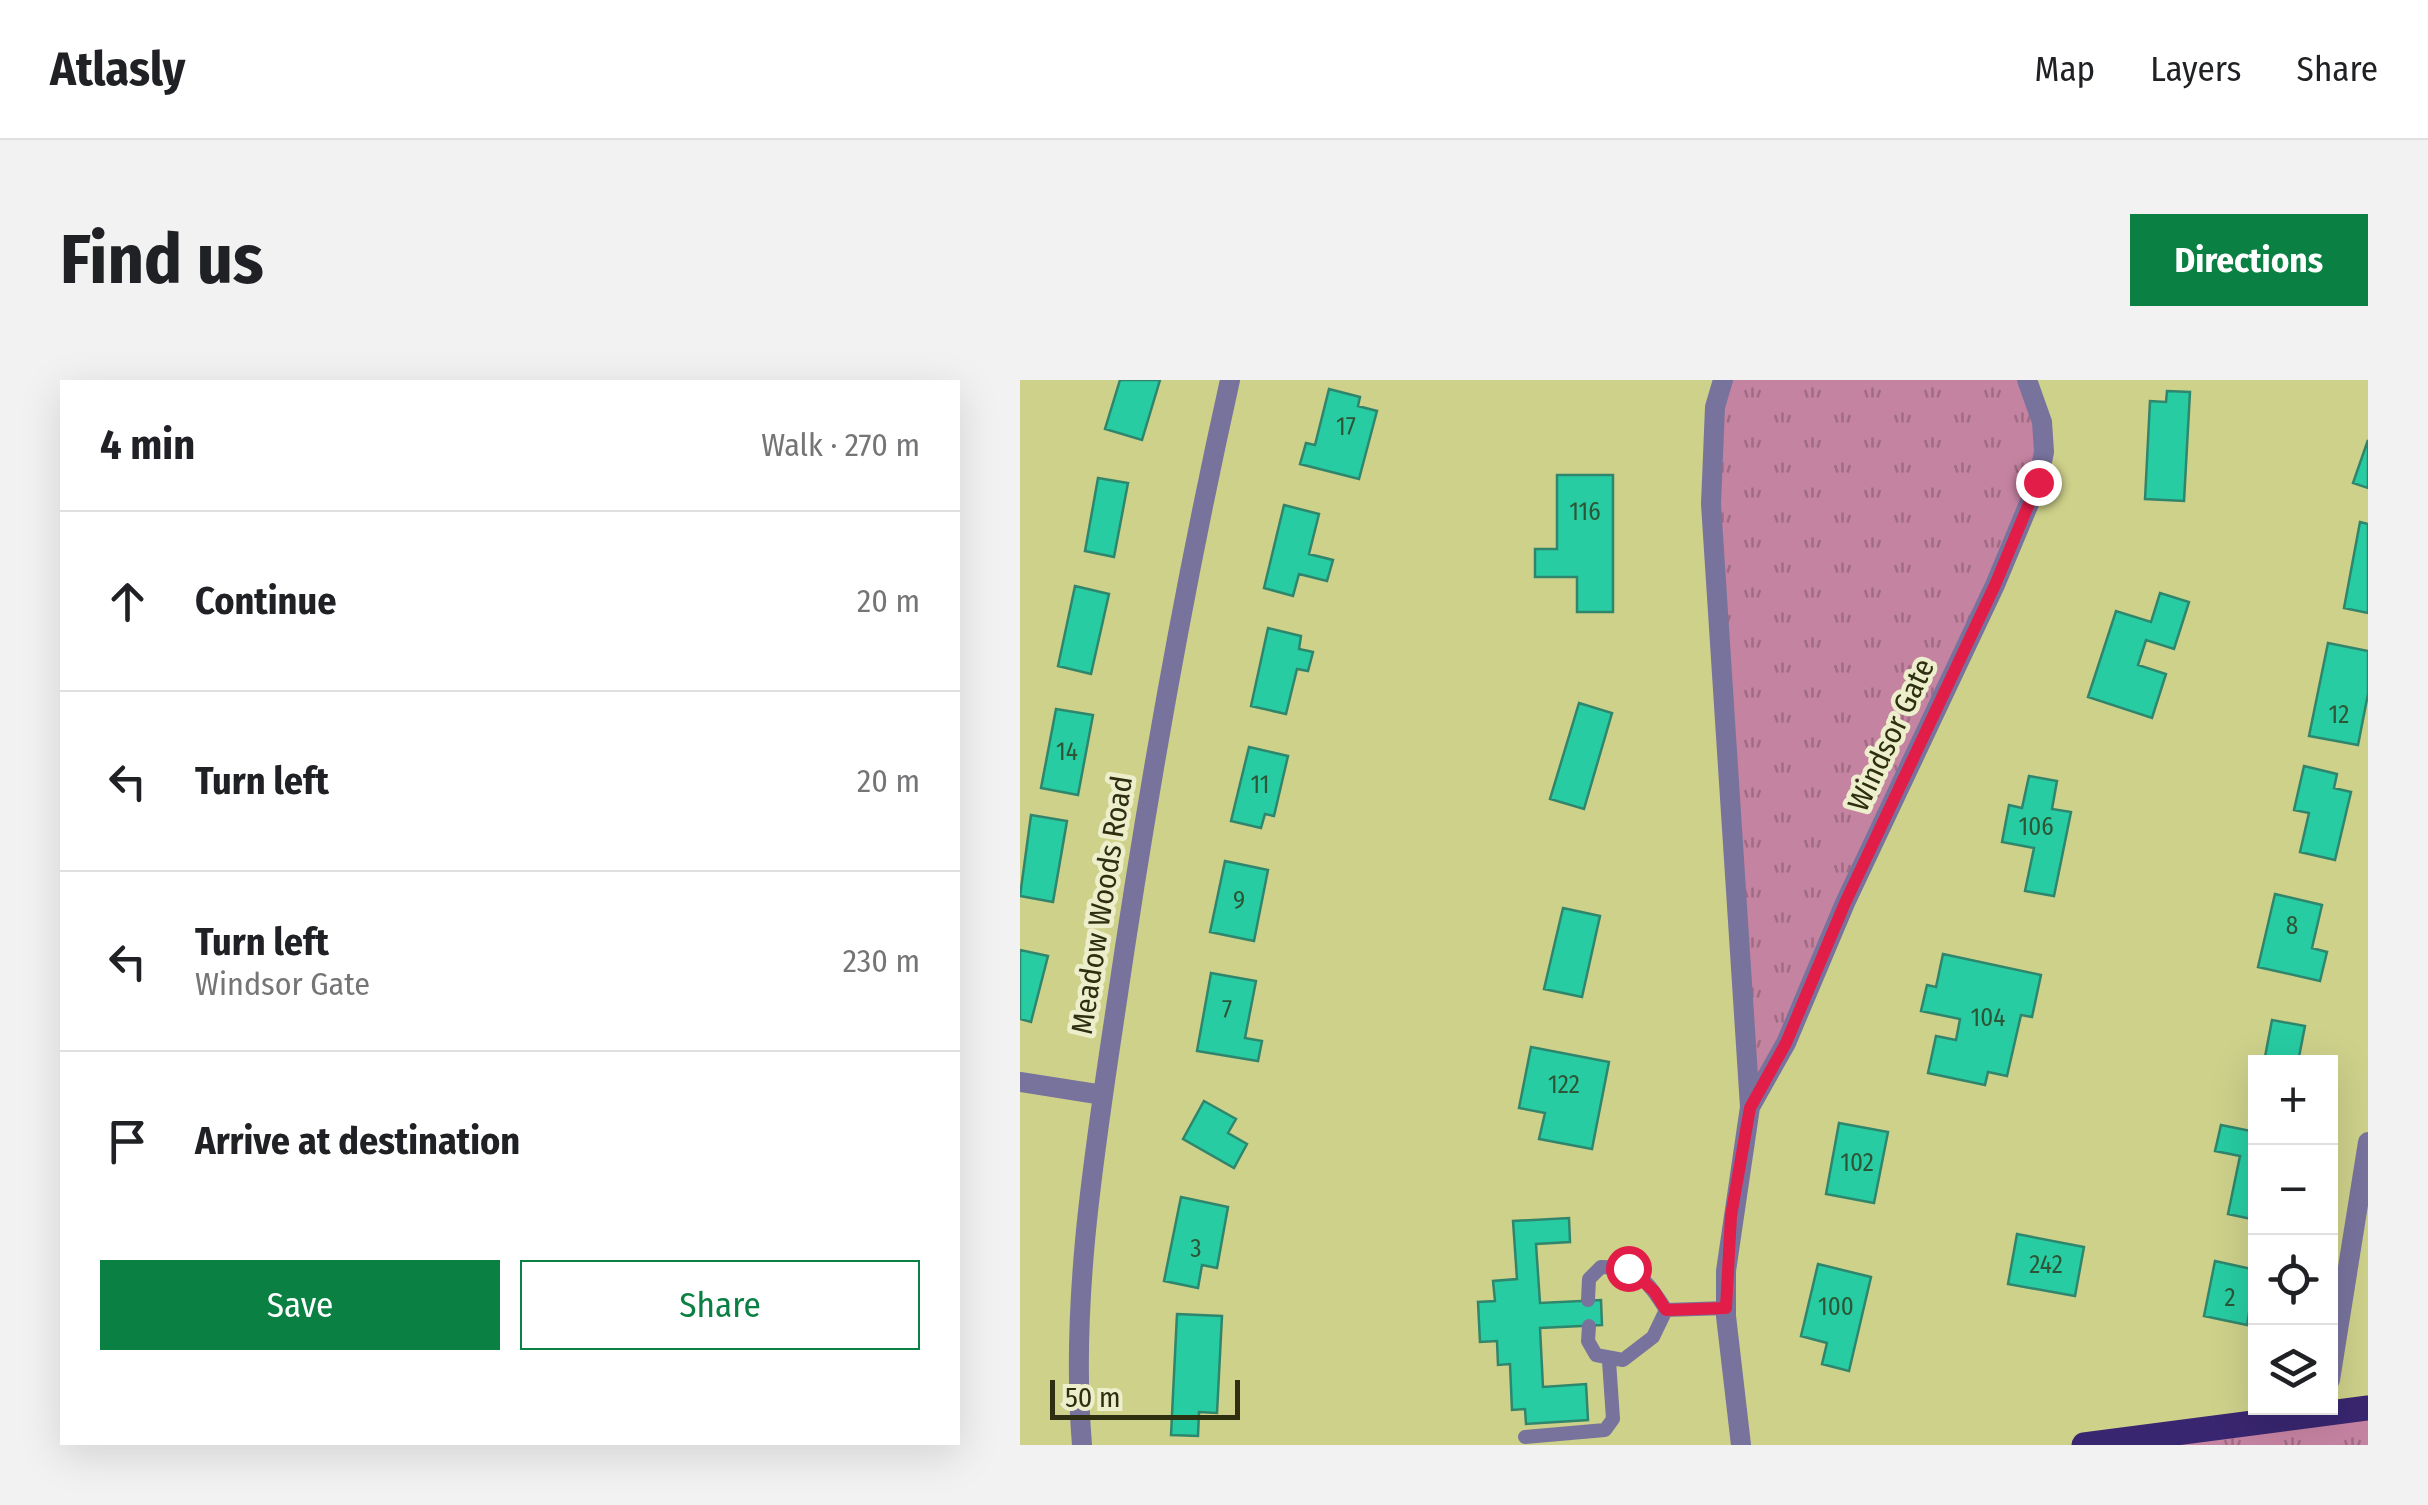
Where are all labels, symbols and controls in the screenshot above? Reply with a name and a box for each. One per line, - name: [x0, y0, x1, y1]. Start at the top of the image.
- text: Atlasly: [50, 40, 185, 98]
- text: Map: [2035, 48, 2095, 90]
- text: Layers: [2150, 48, 2242, 90]
- text: Share: [2297, 48, 2378, 90]
- button: Directions: [2130, 214, 2368, 306]
- text: Find us: [60, 218, 264, 302]
- house number: 17: [1336, 412, 1356, 442]
- text: 4 min: [100, 420, 195, 470]
- text: Walk · 270 m: [761, 426, 920, 464]
- route end: [2016, 460, 2062, 506]
- house number: 116: [1569, 497, 1601, 527]
- icon: ahead: [100, 574, 155, 629]
- text: Continue: [195, 578, 336, 624]
- text: 20 m: [857, 582, 920, 620]
- street label: Windsor Gate: [1840, 653, 1942, 817]
- house number: 12: [2329, 700, 2349, 730]
- house number: 14: [1056, 737, 1078, 767]
- icon: left: [100, 754, 155, 809]
- text: Turn left: [195, 758, 329, 804]
- text: 20 m: [857, 762, 920, 800]
- house number: 11: [1250, 770, 1270, 800]
- street label: Meadow Woods Road: [1064, 773, 1140, 1037]
- house number: 106: [2018, 812, 2054, 842]
- house number: 9: [1233, 886, 1245, 916]
- house number: 8: [2286, 911, 2298, 941]
- text: Turn left: [195, 919, 329, 965]
- icon: left: [100, 934, 155, 989]
- text: 230 m: [843, 942, 920, 980]
- text: Windsor Gate: [195, 965, 370, 1003]
- house number: 7: [1222, 995, 1232, 1025]
- house number: 104: [1971, 1003, 2005, 1033]
- map controls: [2248, 1055, 2338, 1415]
- button: +: [2248, 1055, 2338, 1145]
- house number: 122: [1548, 1070, 1580, 1100]
- icon: arrive: [100, 1114, 155, 1169]
- text: Arrive at destination: [195, 1118, 520, 1164]
- button: −: [2248, 1145, 2338, 1235]
- house number: 102: [1840, 1148, 1874, 1178]
- house number: 3: [1190, 1234, 1202, 1264]
- button: locate: [2248, 1235, 2338, 1325]
- route start: [1606, 1246, 1652, 1292]
- house number: 242: [2029, 1250, 2063, 1280]
- button: Save: [100, 1260, 500, 1350]
- button: Share: [520, 1260, 920, 1350]
- house number: 2: [2224, 1283, 2236, 1313]
- house number: 100: [1818, 1292, 1854, 1322]
- button: layers: [2248, 1325, 2338, 1415]
- scale bar: [1050, 1375, 1240, 1420]
- text: 50 m: [1065, 1381, 1121, 1414]

